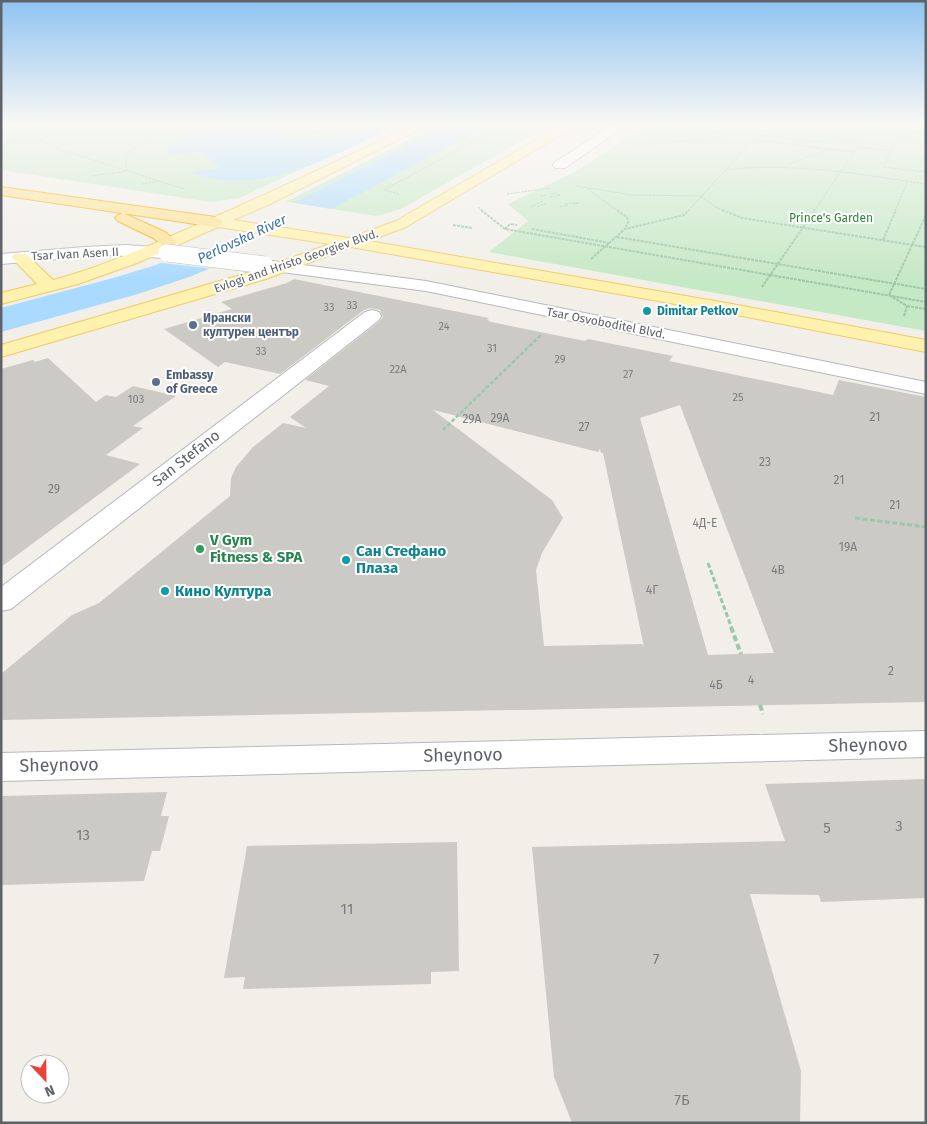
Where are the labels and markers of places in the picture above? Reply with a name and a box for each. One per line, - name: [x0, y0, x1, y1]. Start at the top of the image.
- place label: Dimitar Petkov: [657, 304, 739, 318]
- marker: Dimitar Petkov: [641, 305, 653, 317]
- place label: Ирански културен център: [203, 311, 299, 339]
- marker: Ирански културен център: [187, 319, 199, 331]
- place label: Embassy of Greece: [166, 368, 218, 396]
- marker: Embassy of Greece: [150, 376, 162, 388]
- place label: V Gym Fitness & SPA: [209, 531, 303, 566]
- place label: Сан Стефано Плаза: [356, 542, 446, 577]
- marker: V Gym Fitness & SPA: [194, 543, 206, 555]
- marker: Сан Стефано Плаза: [340, 554, 352, 566]
- place label: Кино Култура: [175, 582, 271, 600]
- marker: Кино Култура: [159, 585, 171, 597]

